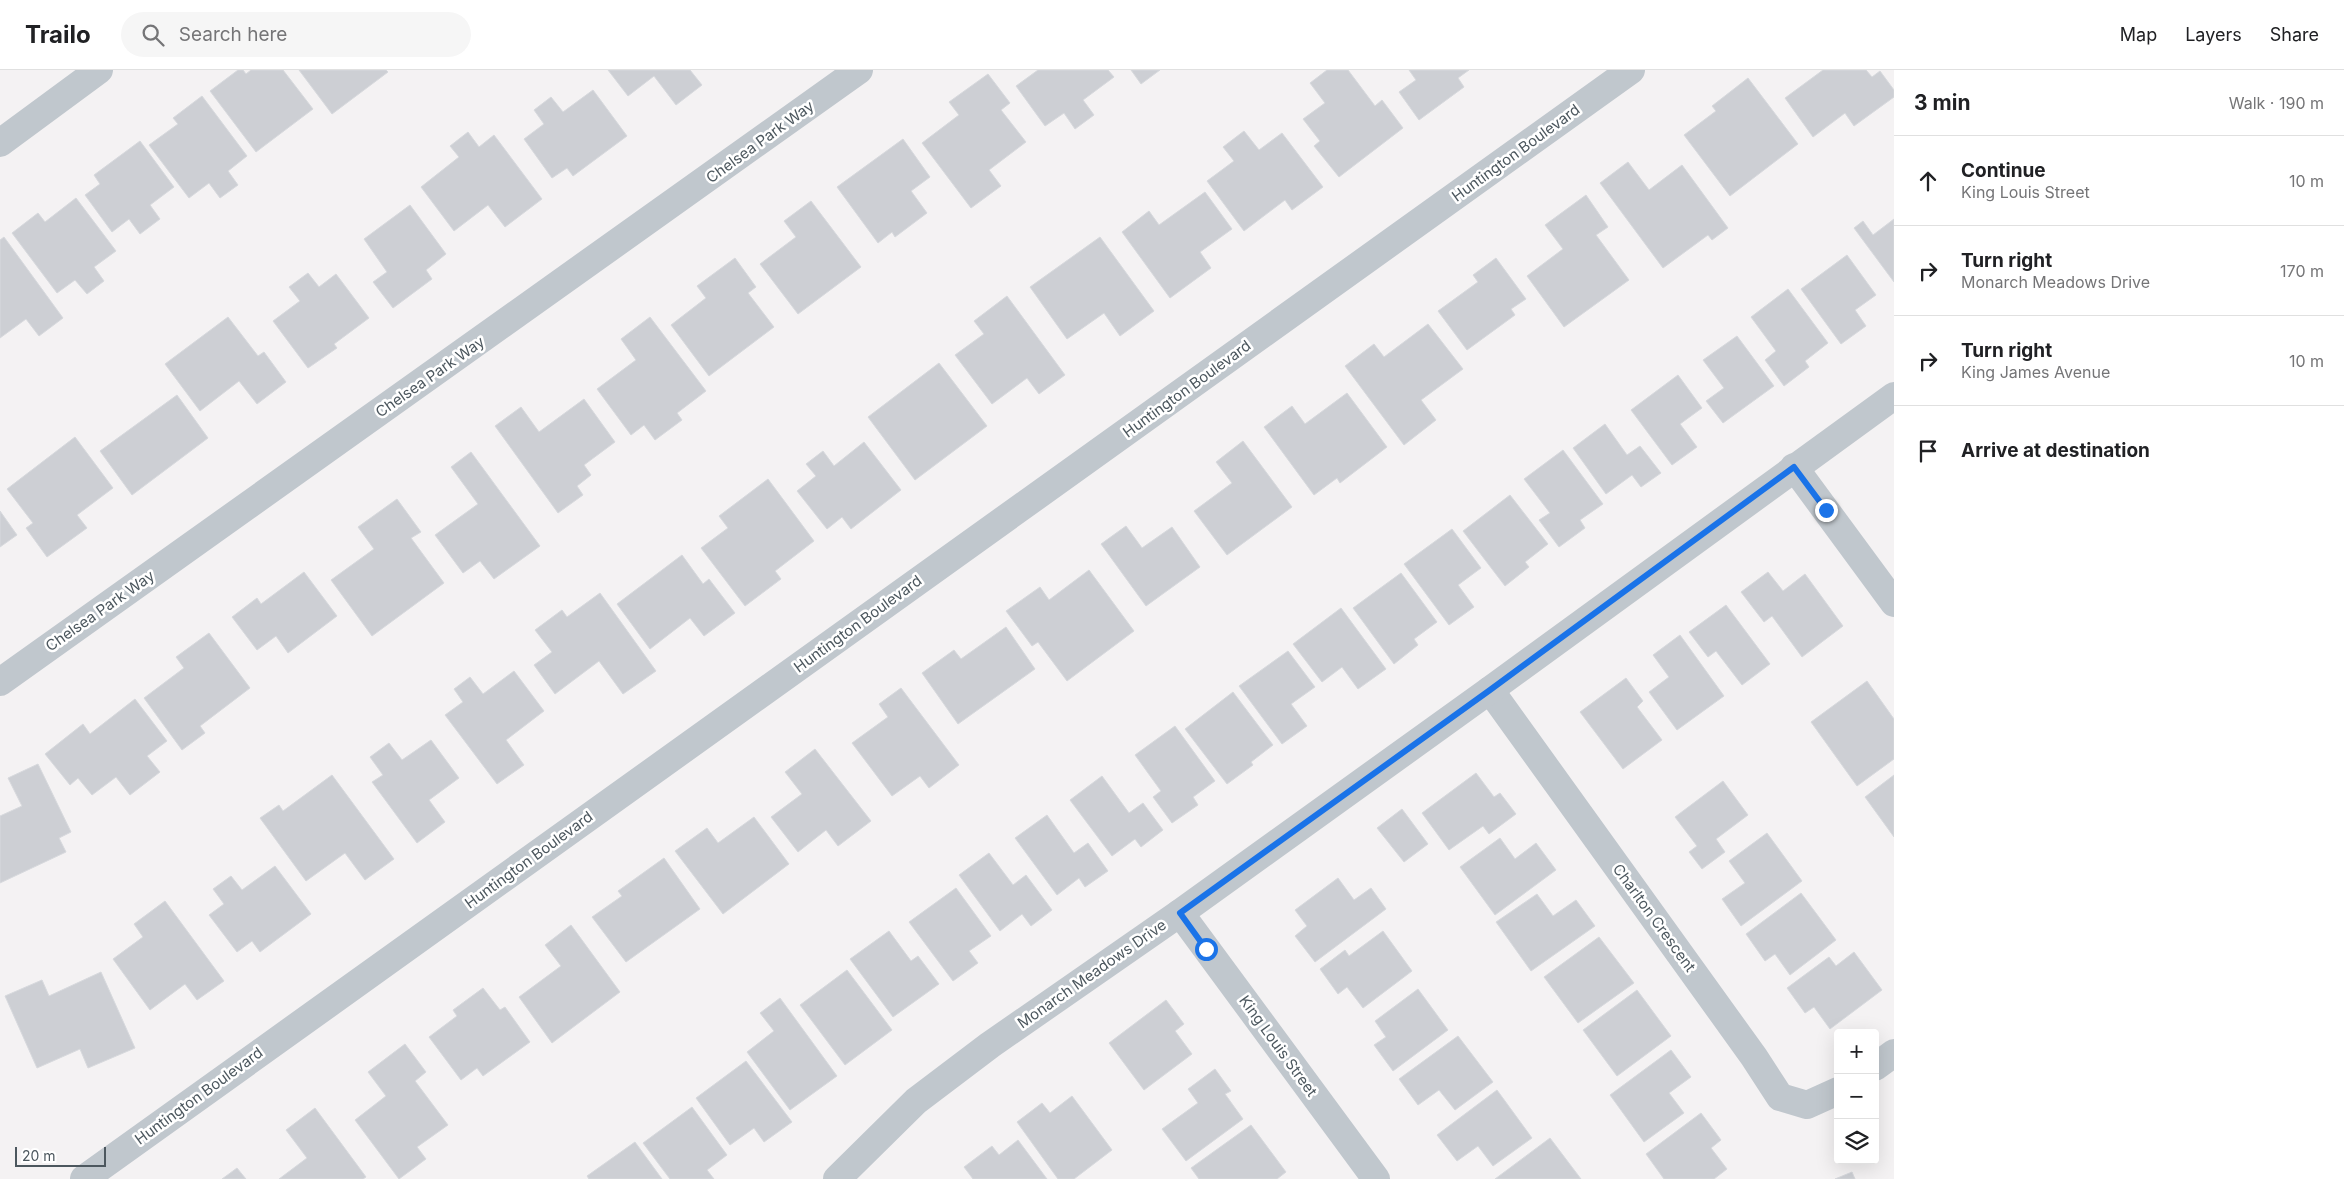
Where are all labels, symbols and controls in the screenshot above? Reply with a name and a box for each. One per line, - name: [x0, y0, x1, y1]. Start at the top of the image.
- search box: [121, 12, 471, 57]
- text: Trailo: [25, 20, 91, 49]
- icon: search: [139, 21, 167, 49]
- text: Search here: [179, 23, 287, 46]
- text: Map: [2120, 24, 2157, 45]
- text: Layers: [2185, 24, 2242, 45]
- text: Share: [2270, 24, 2319, 45]
- text: 3 min: [1914, 90, 1970, 115]
- text: Walk · 190 m: [2229, 93, 2324, 113]
- street label: Chelsea Park Way: [702, 96, 818, 187]
- street label: Huntington Boulevard: [1448, 100, 1583, 205]
- text: Continue: [1961, 159, 2046, 182]
- icon: ahead: [1914, 167, 1942, 195]
- text: 10 m: [2289, 171, 2324, 191]
- text: King Louis Street: [1961, 182, 2090, 202]
- text: Turn right: [1961, 249, 2052, 272]
- icon: right: [1914, 257, 1942, 285]
- text: 170 m: [2280, 261, 2324, 281]
- text: Monarch Meadows Drive: [1961, 272, 2150, 292]
- street label: Chelsea Park Way: [372, 332, 488, 421]
- street label: Huntington Boulevard: [1119, 336, 1254, 441]
- text: Turn right: [1961, 339, 2052, 362]
- icon: right: [1914, 347, 1942, 375]
- text: 10 m: [2289, 351, 2324, 371]
- text: King James Avenue: [1961, 362, 2110, 382]
- icon: arrive: [1914, 437, 1942, 465]
- text: Arrive at destination: [1961, 439, 2150, 462]
- route end: [1815, 499, 1838, 522]
- street label: Chelsea Park Way: [42, 566, 158, 655]
- street label: Huntington Boulevard: [790, 571, 925, 676]
- street label: Huntington Boulevard: [461, 807, 596, 912]
- street label: Charlton Crescent: [1609, 860, 1700, 976]
- street label: Monarch Meadows Drive: [1014, 915, 1170, 1032]
- route start: [1195, 938, 1218, 961]
- street label: King Louis Street: [1235, 991, 1322, 1100]
- map controls: [1834, 1029, 1879, 1164]
- button: +: [1834, 1029, 1879, 1074]
- street label: Huntington Boulevard: [131, 1043, 266, 1148]
- button: −: [1834, 1074, 1879, 1119]
- button: layers: [1834, 1119, 1879, 1164]
- scale bar: [15, 1144, 106, 1167]
- text: 20 m: [22, 1147, 56, 1164]

